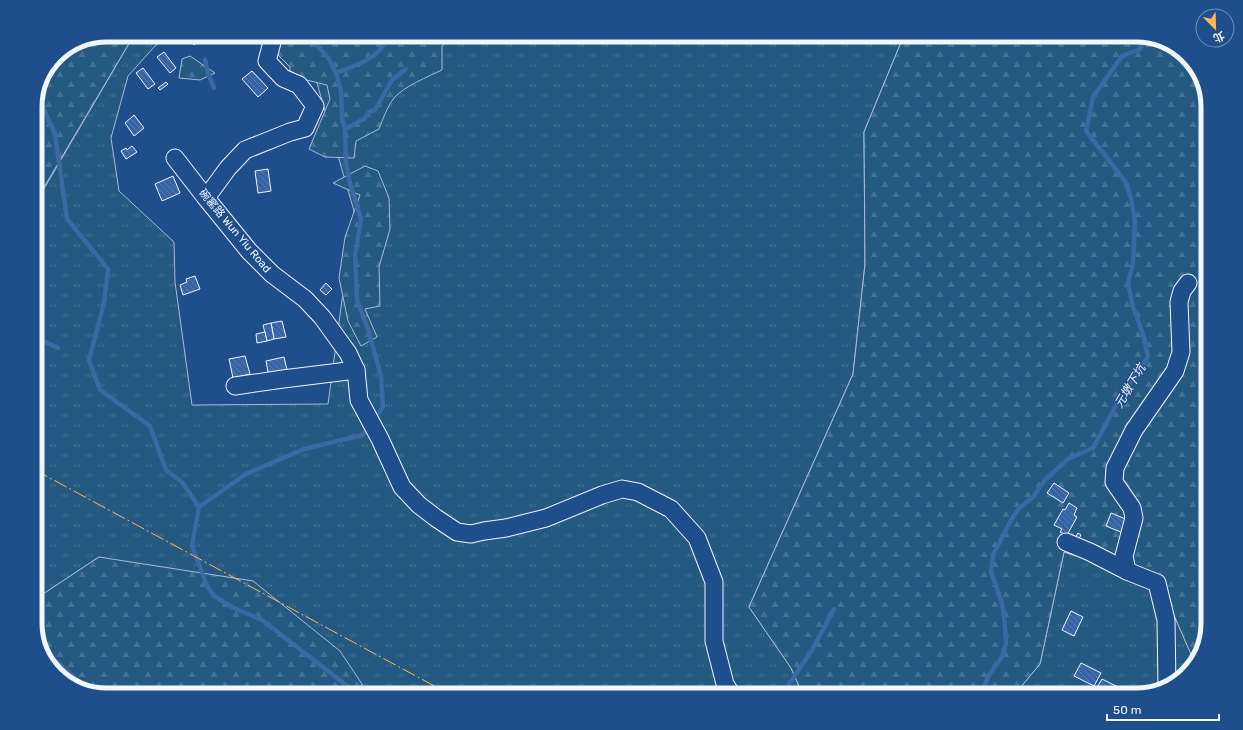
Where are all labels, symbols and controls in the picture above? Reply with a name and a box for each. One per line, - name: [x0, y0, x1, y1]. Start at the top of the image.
- north arrow: [1195, 8, 1235, 48]
- text: 北: [1211, 29, 1226, 45]
- street label: 碗窰路 Wun Yiu Road: [196, 187, 274, 275]
- water label: 元墩下坑: [1112, 360, 1149, 410]
- scale bar: [1107, 696, 1219, 722]
- text: 50 m: [1113, 703, 1141, 717]

